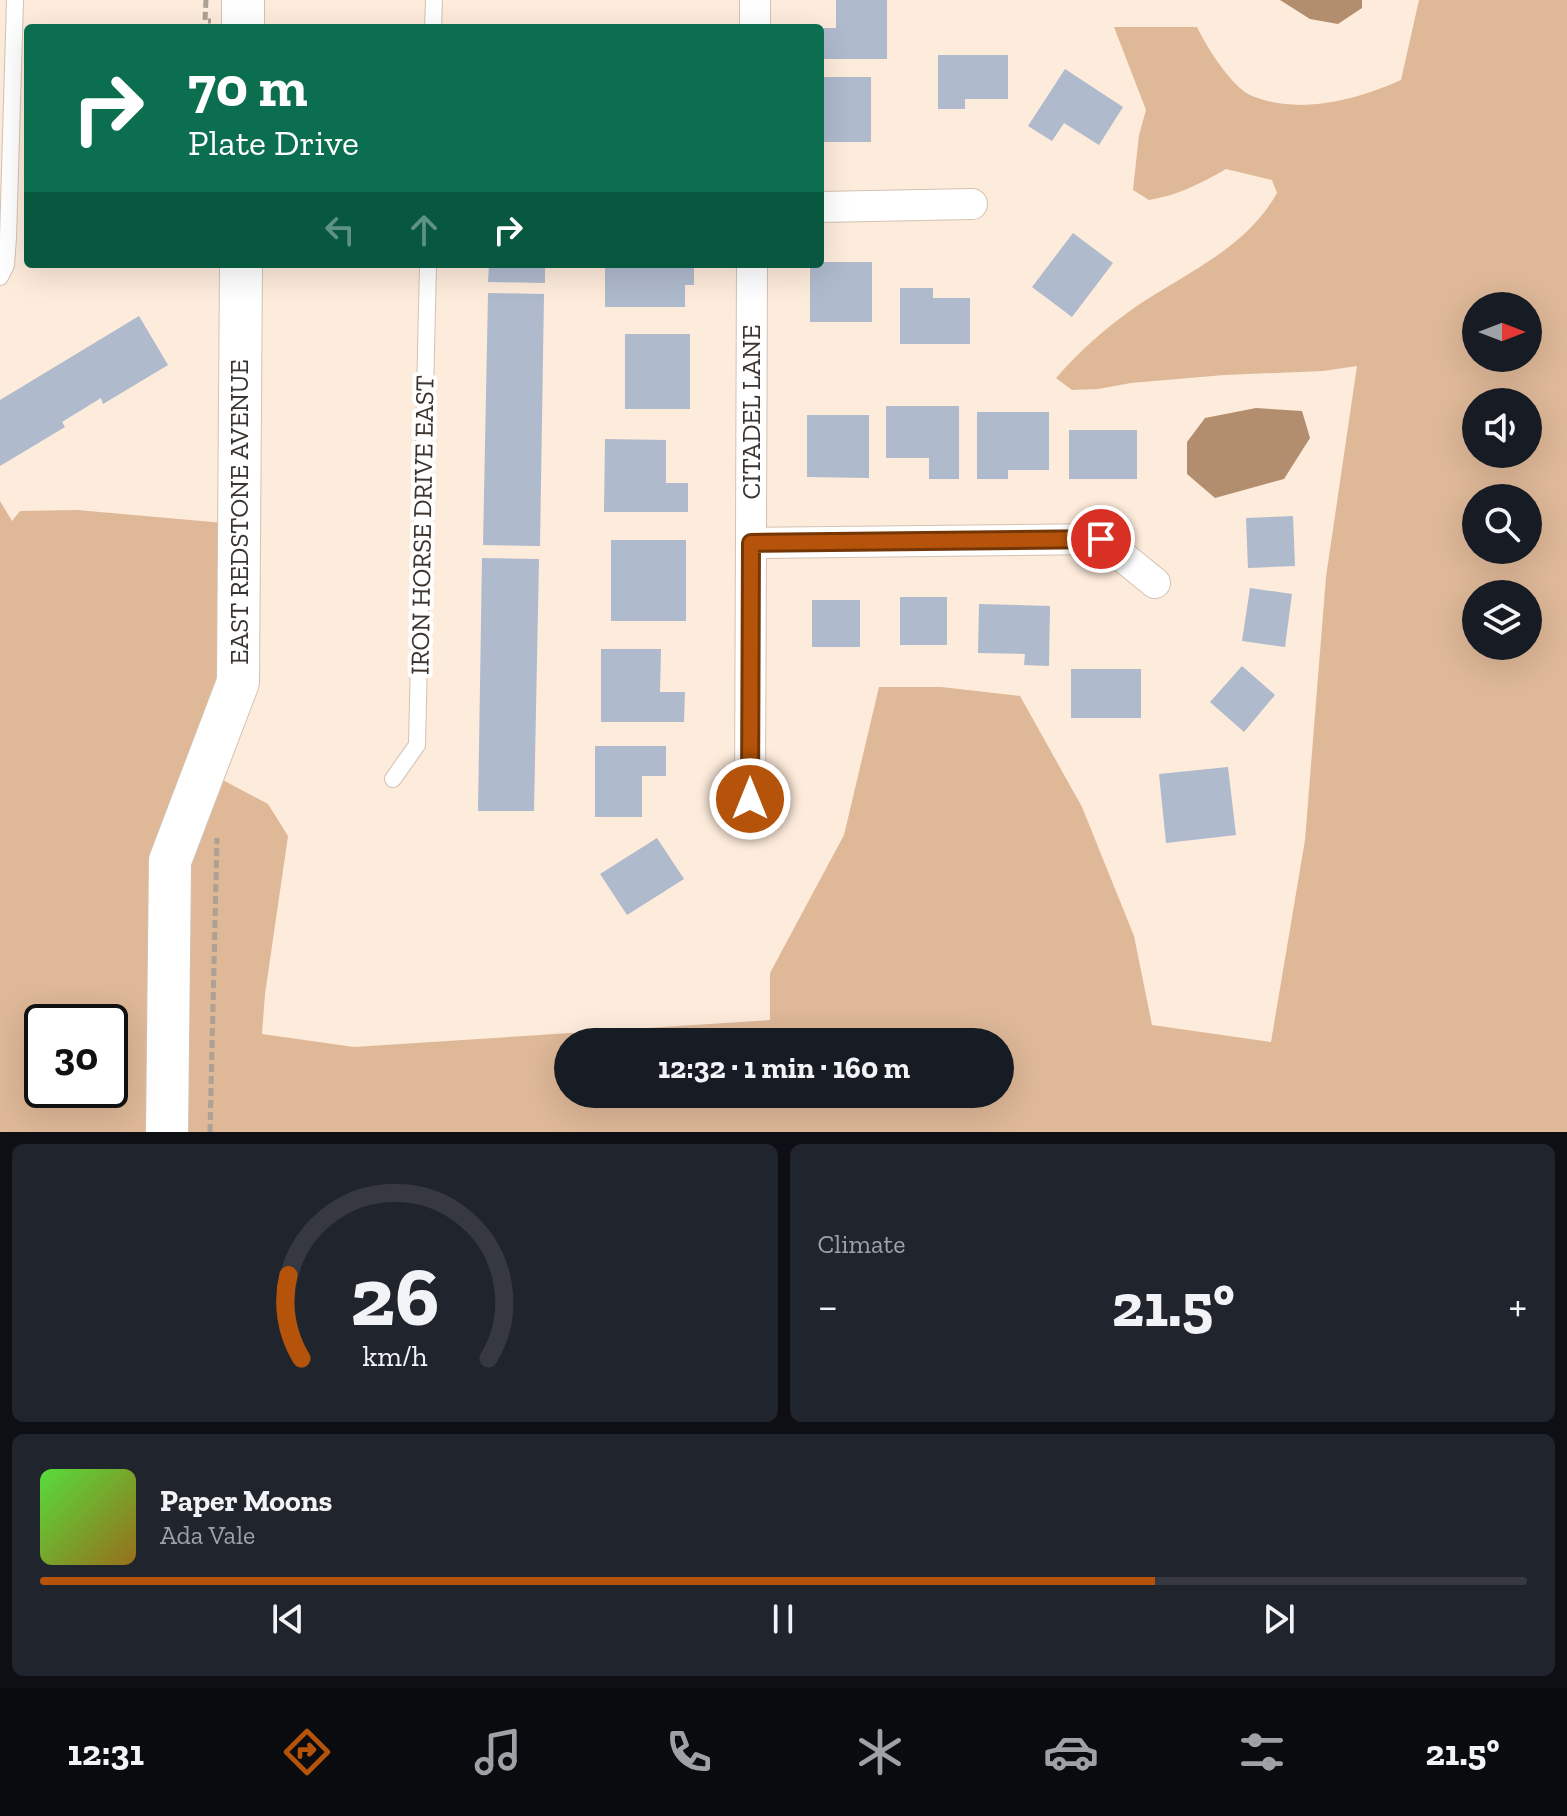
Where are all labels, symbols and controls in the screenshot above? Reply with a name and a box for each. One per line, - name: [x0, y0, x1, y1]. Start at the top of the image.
- text: 70 m: [188, 53, 308, 120]
- icon: right: [56, 56, 160, 160]
- text: Plate Drive: [188, 121, 359, 164]
- icon: left: [318, 208, 362, 252]
- icon: ahead: [402, 208, 446, 252]
- icon: right: [486, 208, 530, 252]
- north arrow: [1462, 292, 1542, 372]
- map controls: [1462, 292, 1542, 660]
- street label: CITADEL LANE: [735, 325, 767, 499]
- street label: EAST REDSTONE AVENUE: [223, 359, 255, 665]
- street label: IRON HORSE DRIVE EAST: [403, 375, 441, 675]
- button: sound: [1462, 388, 1542, 468]
- button: search: [1462, 484, 1542, 564]
- pin: [1067, 505, 1135, 573]
- icon: arrive: [1079, 517, 1123, 561]
- button: layers: [1462, 580, 1542, 660]
- position arrow: [708, 757, 792, 841]
- speed limit sign: 30: [24, 1004, 128, 1108]
- text: 12:32 · 1 min · 160 m: [658, 1050, 910, 1086]
- text: Climate: [818, 1228, 905, 1260]
- text: 26: [350, 1246, 439, 1346]
- text: 21.5°: [1112, 1269, 1235, 1341]
- text: −: [818, 1279, 838, 1332]
- text: +: [1508, 1279, 1527, 1332]
- text: km/h: [362, 1339, 427, 1373]
- text: Paper Moons: [160, 1483, 332, 1519]
- text: Ada Vale: [160, 1519, 255, 1551]
- icon: previous: [266, 1597, 310, 1641]
- icon: pause: [761, 1597, 805, 1641]
- icon: next: [1257, 1597, 1301, 1641]
- icon: directions: [279, 1724, 335, 1780]
- icon: music: [470, 1724, 526, 1780]
- icon: phone: [661, 1724, 717, 1780]
- icon: climate: [852, 1724, 908, 1780]
- icon: car: [1043, 1724, 1099, 1780]
- icon: filters: [1234, 1724, 1290, 1780]
- text: 12:31: [68, 1731, 144, 1774]
- text: 21.5°: [1426, 1731, 1499, 1774]

